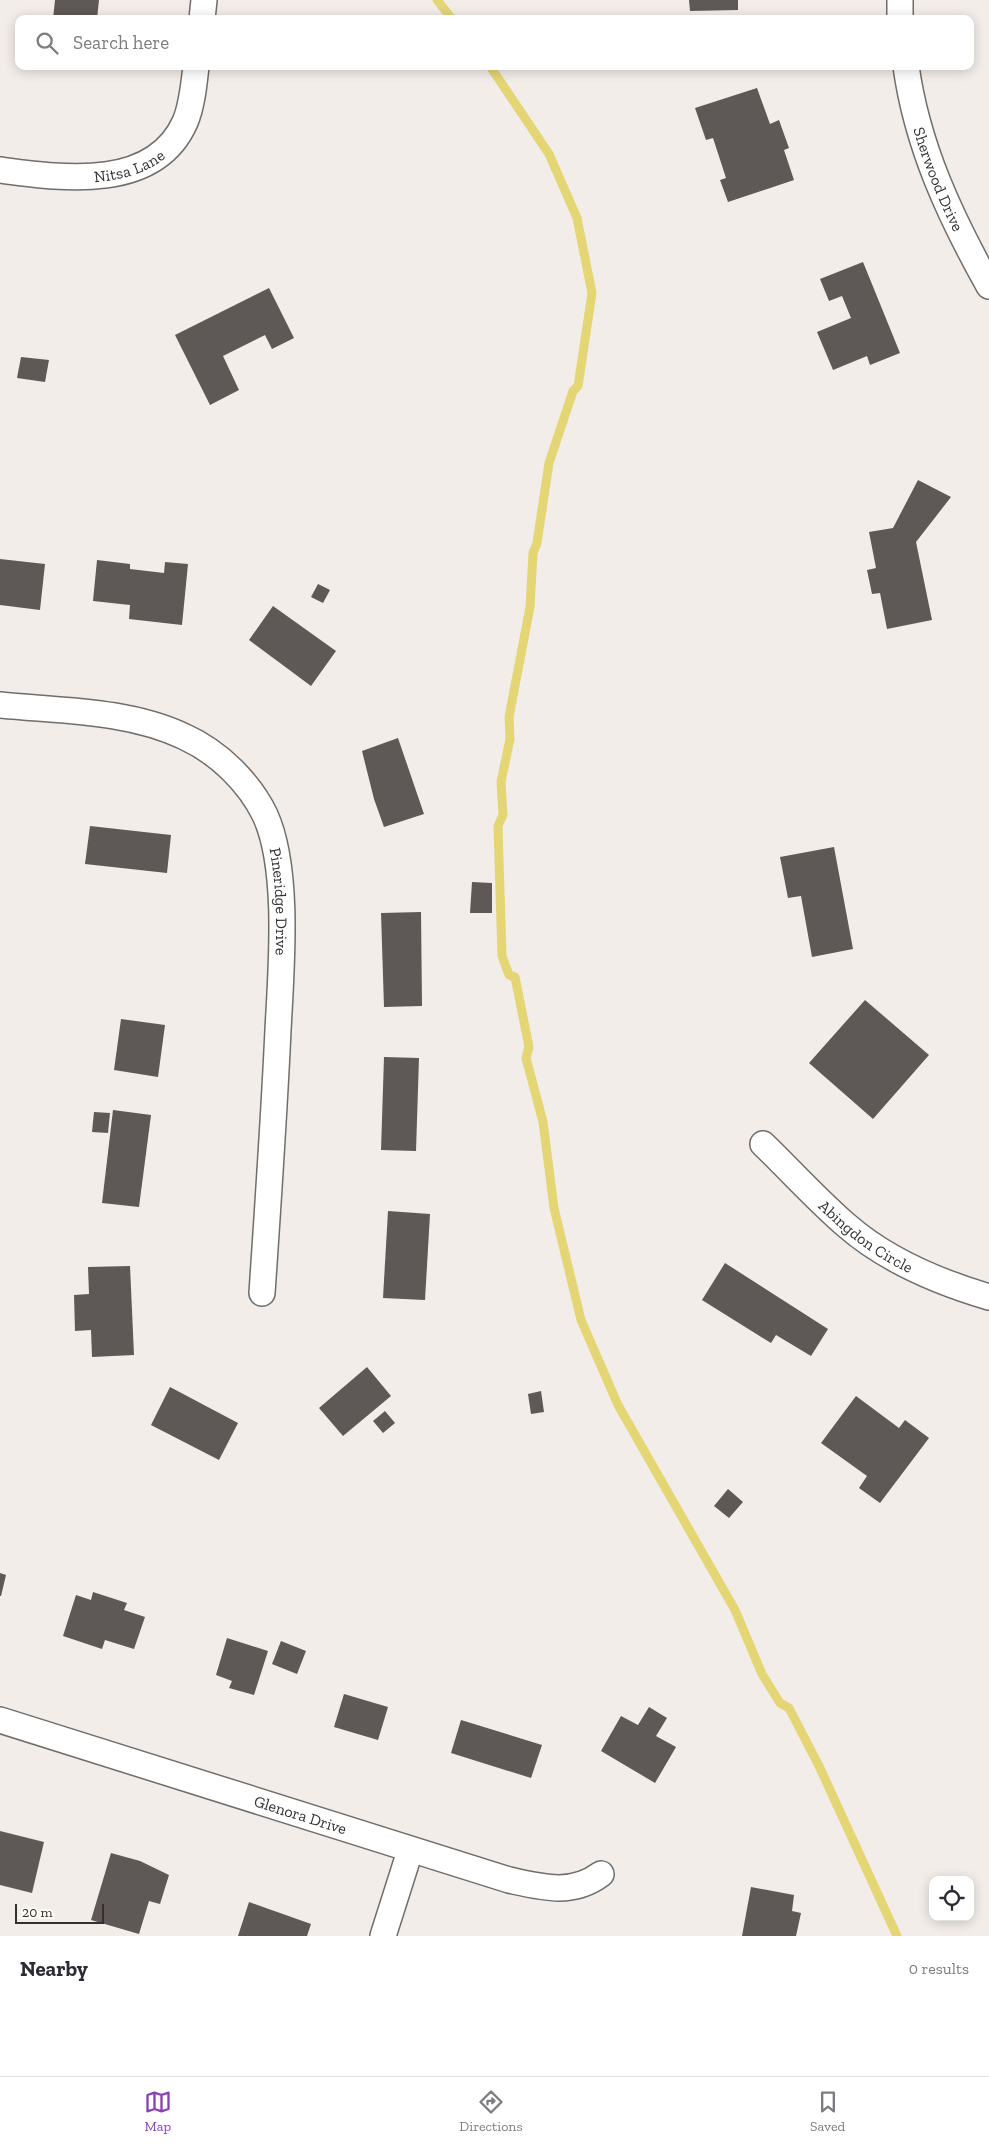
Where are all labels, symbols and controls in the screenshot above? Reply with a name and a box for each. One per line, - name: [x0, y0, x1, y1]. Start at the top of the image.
- search box: [15, 15, 974, 70]
- icon: search: [33, 29, 61, 57]
- text: Search here: [73, 31, 169, 54]
- street label: Sherwood Drive: [909, 125, 968, 234]
- street label: Nitsa Lane: [93, 145, 168, 186]
- street label: Pineridge Drive: [266, 846, 291, 956]
- street label: Abingdon Circle: [815, 1196, 916, 1277]
- street label: Glenora Drive: [252, 1791, 349, 1838]
- map controls: [929, 1876, 974, 1921]
- button: locate: [929, 1876, 974, 1921]
- scale bar: [15, 1901, 104, 1924]
- text: 20 m: [22, 1904, 53, 1921]
- text: Nearby: [20, 1956, 88, 1981]
- text: 0 results: [909, 1959, 969, 1978]
- tab: Map: [144, 2088, 172, 2135]
- tab: Directions: [459, 2088, 523, 2135]
- tab: Saved: [810, 2088, 845, 2135]

